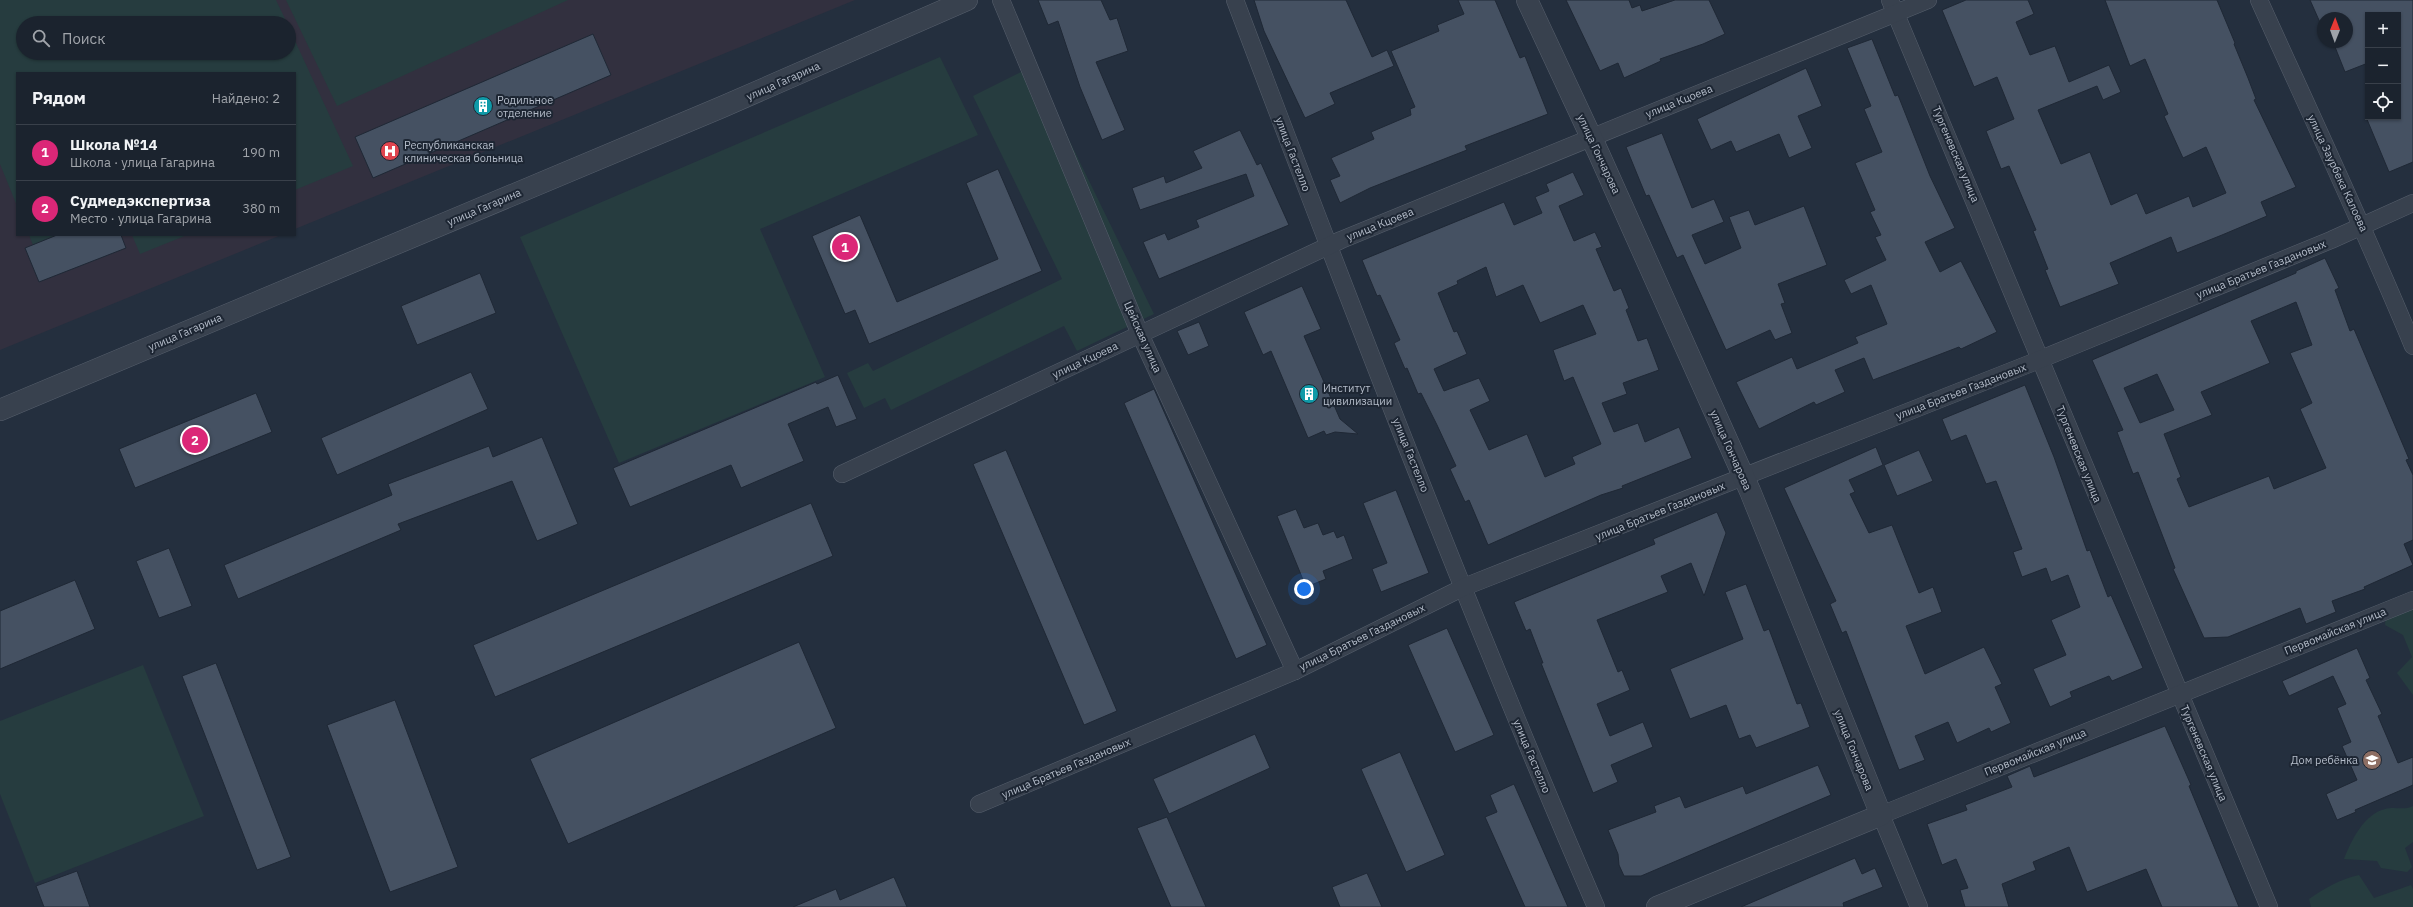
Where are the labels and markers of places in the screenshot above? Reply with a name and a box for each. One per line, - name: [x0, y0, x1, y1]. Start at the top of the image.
- place label: Родильное отделение: [497, 93, 553, 120]
- building icon: Родильное отделение: [472, 95, 494, 117]
- place label: Республиканская клиническая больница: [404, 138, 523, 165]
- hospital icon: Республиканская клиническая больница: [379, 140, 401, 162]
- pin: 1: [832, 232, 858, 262]
- place label: Институт цивилизации: [1323, 381, 1392, 408]
- building icon: Институт цивилизации: [1298, 383, 1320, 405]
- pin: 2: [182, 425, 208, 455]
- school or university icon: Дом ребёнка: [2361, 749, 2383, 771]
- place label: Дом ребёнка: [2291, 753, 2358, 767]

